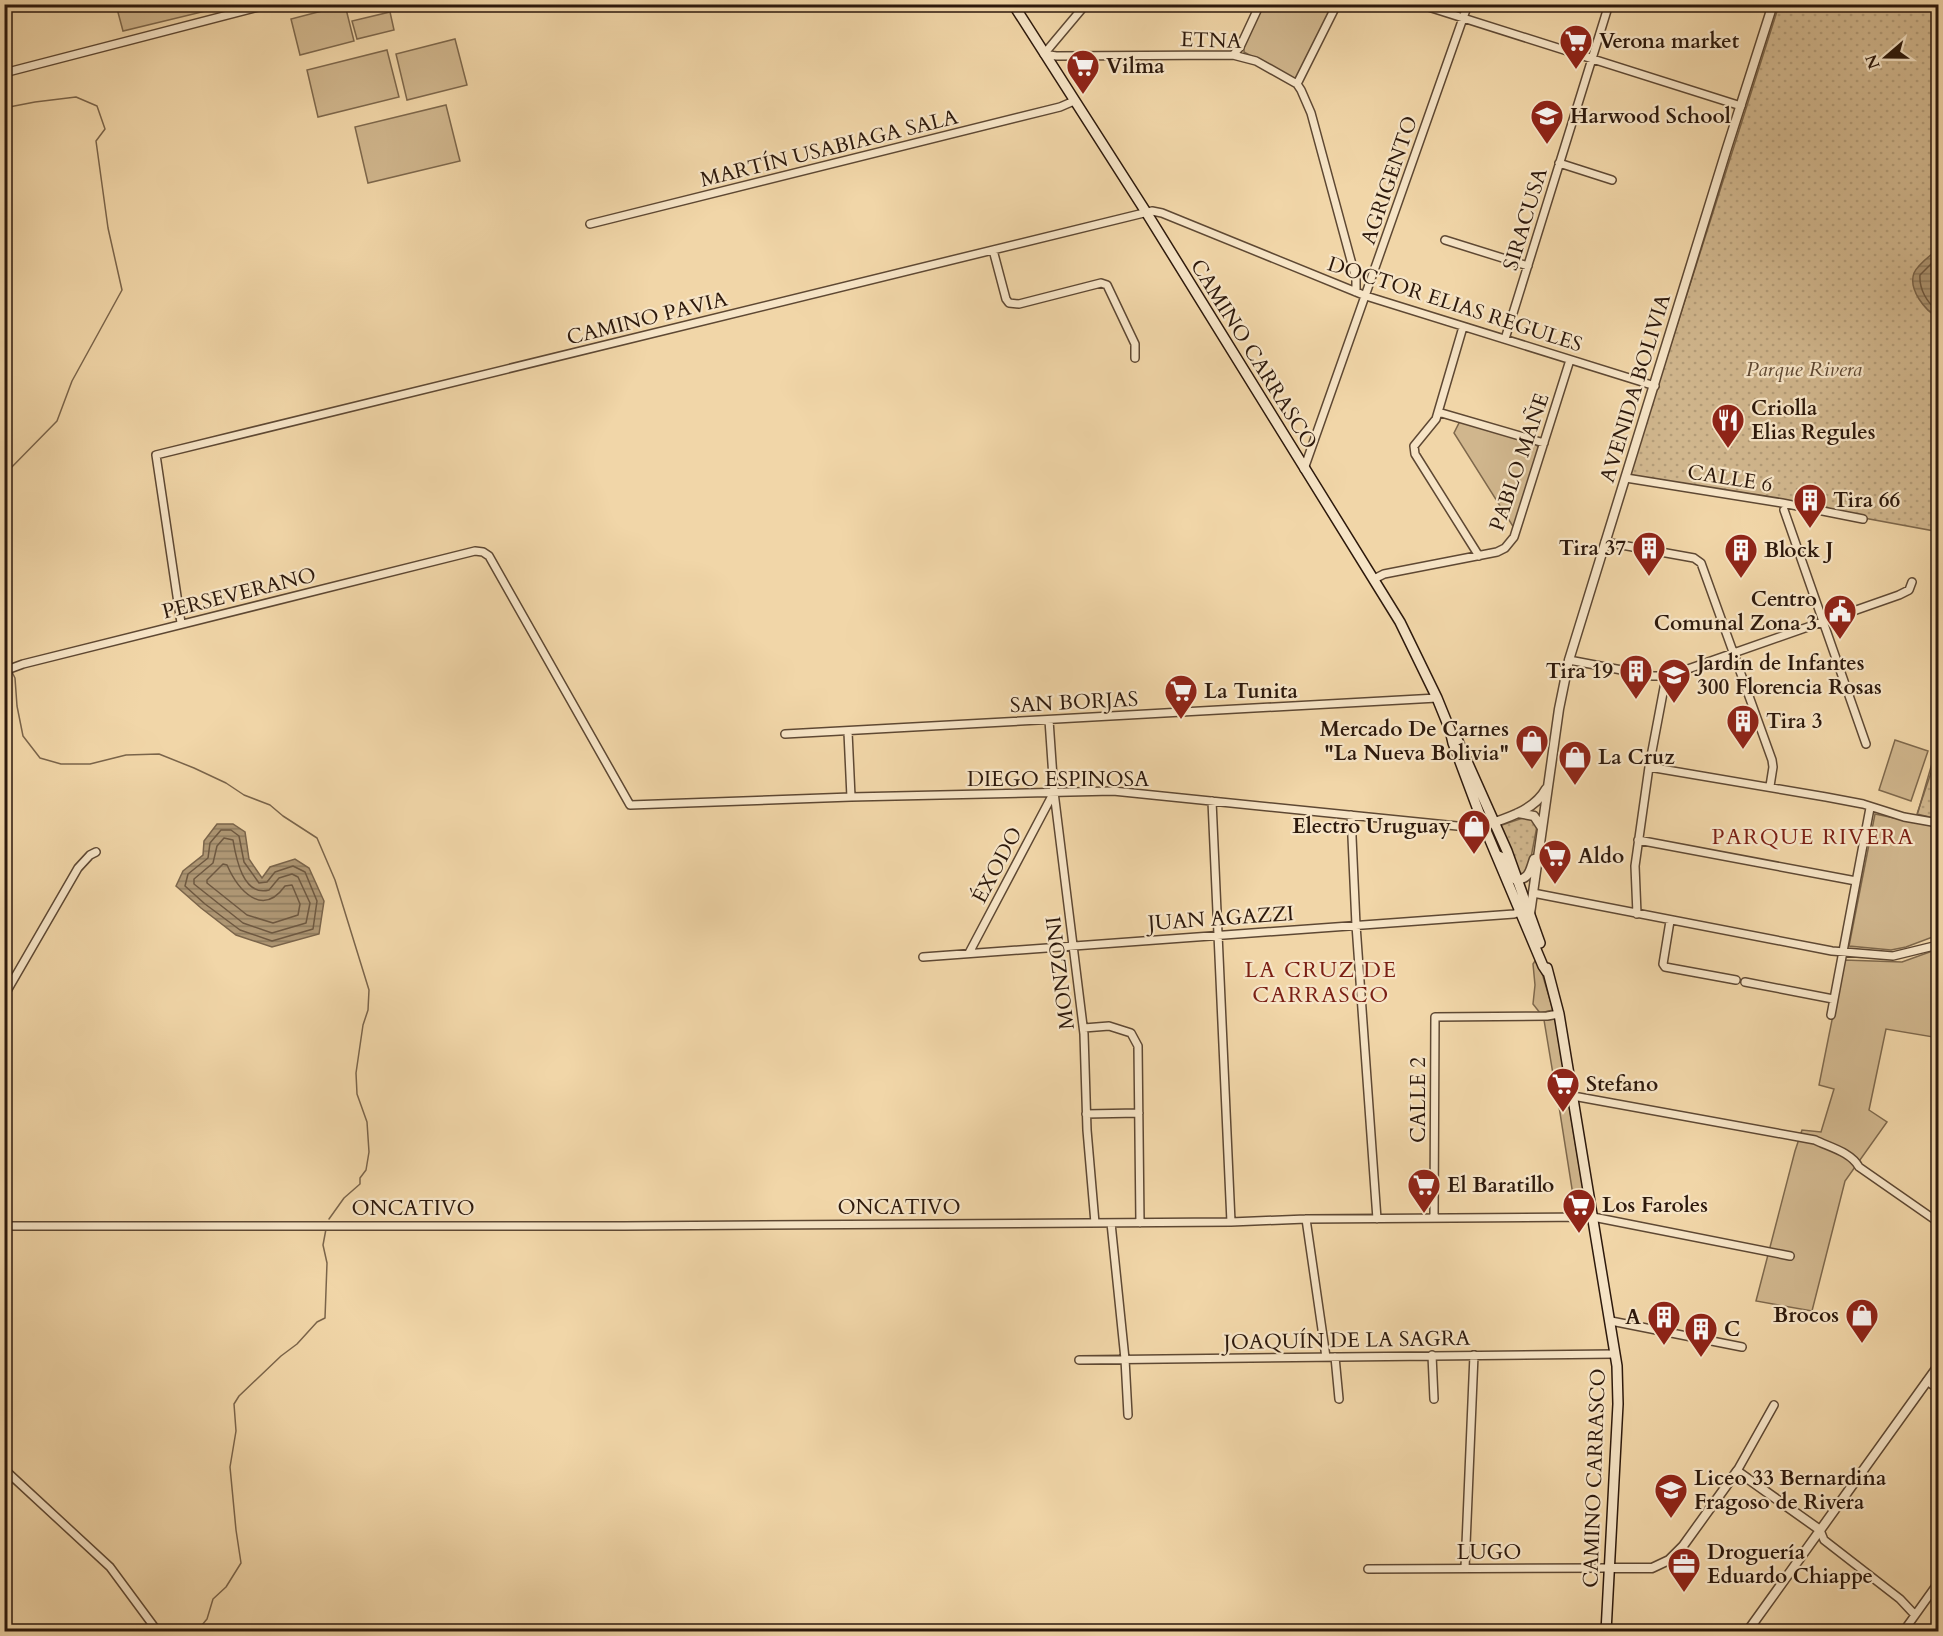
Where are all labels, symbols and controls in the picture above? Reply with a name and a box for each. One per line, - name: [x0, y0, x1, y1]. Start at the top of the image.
- supermarket icon: Verona market: [1558, 23, 1594, 70]
- street label: ETNA: [1180, 25, 1242, 56]
- place label: Verona market: [1599, 27, 1740, 56]
- north arrow: [1856, 27, 1916, 87]
- supermarket icon: Vilma: [1065, 48, 1101, 95]
- text: N: [1860, 51, 1886, 72]
- place label: Vilma: [1106, 52, 1165, 81]
- school or university icon: Harwood School: [1529, 98, 1565, 145]
- street label: MARTÍN USABIAGA SALA: [697, 102, 961, 195]
- place label: Harwood School: [1570, 102, 1731, 131]
- street label: AGRIGENTO: [1354, 112, 1425, 248]
- street label: SIRACUSA: [1496, 164, 1555, 274]
- street label: DOCTOR ELIAS REGULES: [1324, 250, 1586, 359]
- street label: CAMINO CARRASCO: [1183, 254, 1324, 455]
- street label: CAMINO PAVIA: [564, 284, 731, 352]
- street label: AVENIDA BOLIVIA: [1593, 290, 1678, 486]
- park label: Parque Rivera: [1746, 355, 1862, 384]
- street label: PABLO MAÑE: [1481, 389, 1557, 535]
- place label: Criolla Elias Regules: [1751, 394, 1876, 447]
- restaurant icon: Criolla Elias Regules: [1710, 402, 1746, 449]
- street label: CALLE 6: [1685, 457, 1775, 500]
- building icon: Tira 66: [1792, 482, 1828, 529]
- place label: Tira 66: [1833, 486, 1900, 515]
- building icon: Tira 37: [1631, 530, 1667, 577]
- building icon: Block J: [1723, 532, 1759, 579]
- place label: Tira 37: [1559, 534, 1626, 563]
- place label: Block J: [1764, 536, 1834, 565]
- street label: PERSEVERANO: [159, 560, 319, 627]
- place label: Centro Comunal Zona 3: [1654, 585, 1817, 638]
- public building icon: Centro Comunal Zona 3: [1822, 593, 1858, 640]
- place label: Jardin de Infantes 300 Florencia Rosas: [1694, 649, 1882, 702]
- building icon: Tira 19: [1618, 653, 1654, 700]
- place label: Tira 19: [1546, 657, 1613, 686]
- school or university icon: Jardin de Infantes 300 Florencia Rosas: [1656, 657, 1692, 704]
- supermarket icon: La Tunita: [1163, 673, 1199, 720]
- place label: La Tunita: [1204, 677, 1298, 706]
- street label: SAN BORJAS: [1009, 685, 1139, 720]
- building icon: Tira 3: [1725, 703, 1761, 750]
- place label: Tira 3: [1766, 707, 1822, 736]
- place label: Mercado De Carnes "La Nueva Bolivia": [1320, 715, 1509, 768]
- shop icon: Mercado De Carnes "La Nueva Bolivia": [1514, 723, 1550, 770]
- shop icon: La Cruz: [1557, 739, 1593, 786]
- place label: La Cruz: [1598, 743, 1675, 772]
- street label: DIEGO ESPINOSA: [967, 765, 1149, 794]
- shop icon: Electro Uruguay: [1456, 808, 1492, 855]
- place label: Electro Uruguay: [1292, 812, 1451, 841]
- street label: ÉXODO: [965, 822, 1030, 909]
- district label: PARQUE RIVERA: [1711, 822, 1915, 852]
- supermarket icon: Aldo: [1537, 838, 1573, 885]
- place label: Aldo: [1578, 842, 1624, 871]
- street label: JUAN AGAZZI: [1144, 899, 1295, 938]
- street label: MONZONI: [1039, 915, 1082, 1031]
- district label: LA CRUZ DE CARRASCO: [1245, 955, 1397, 1010]
- street label: CALLE 2: [1404, 1057, 1433, 1143]
- supermarket icon: Stefano: [1545, 1066, 1581, 1113]
- place label: Stefano: [1586, 1070, 1658, 1099]
- supermarket icon: El Baratillo: [1406, 1167, 1442, 1214]
- place label: El Baratillo: [1447, 1171, 1554, 1200]
- supermarket icon: Los Faroles: [1561, 1187, 1597, 1234]
- place label: Los Faroles: [1602, 1191, 1708, 1220]
- street label: ONCATIVO: [837, 1193, 961, 1222]
- street label: ONCATIVO: [351, 1194, 475, 1223]
- shop icon: Brocos: [1844, 1297, 1880, 1344]
- building icon: A: [1646, 1299, 1682, 1346]
- place label: Brocos: [1773, 1301, 1839, 1330]
- place label: A: [1625, 1303, 1641, 1332]
- building icon: C: [1683, 1311, 1719, 1358]
- place label: C: [1724, 1315, 1740, 1344]
- street label: JOAQUÍN DE LA SAGRA: [1220, 1324, 1471, 1357]
- street label: CAMINO CARRASCO: [1576, 1368, 1613, 1588]
- place label: Liceo 33 Bernardina Fragoso de Rivera: [1694, 1464, 1887, 1517]
- school or university icon: Liceo 33 Bernardina Fragoso de Rivera: [1653, 1472, 1689, 1519]
- street label: LUGO: [1457, 1538, 1521, 1567]
- place label: Droguería Eduardo Chiappe: [1707, 1538, 1873, 1591]
- office icon: Droguería Eduardo Chiappe: [1666, 1546, 1702, 1593]

